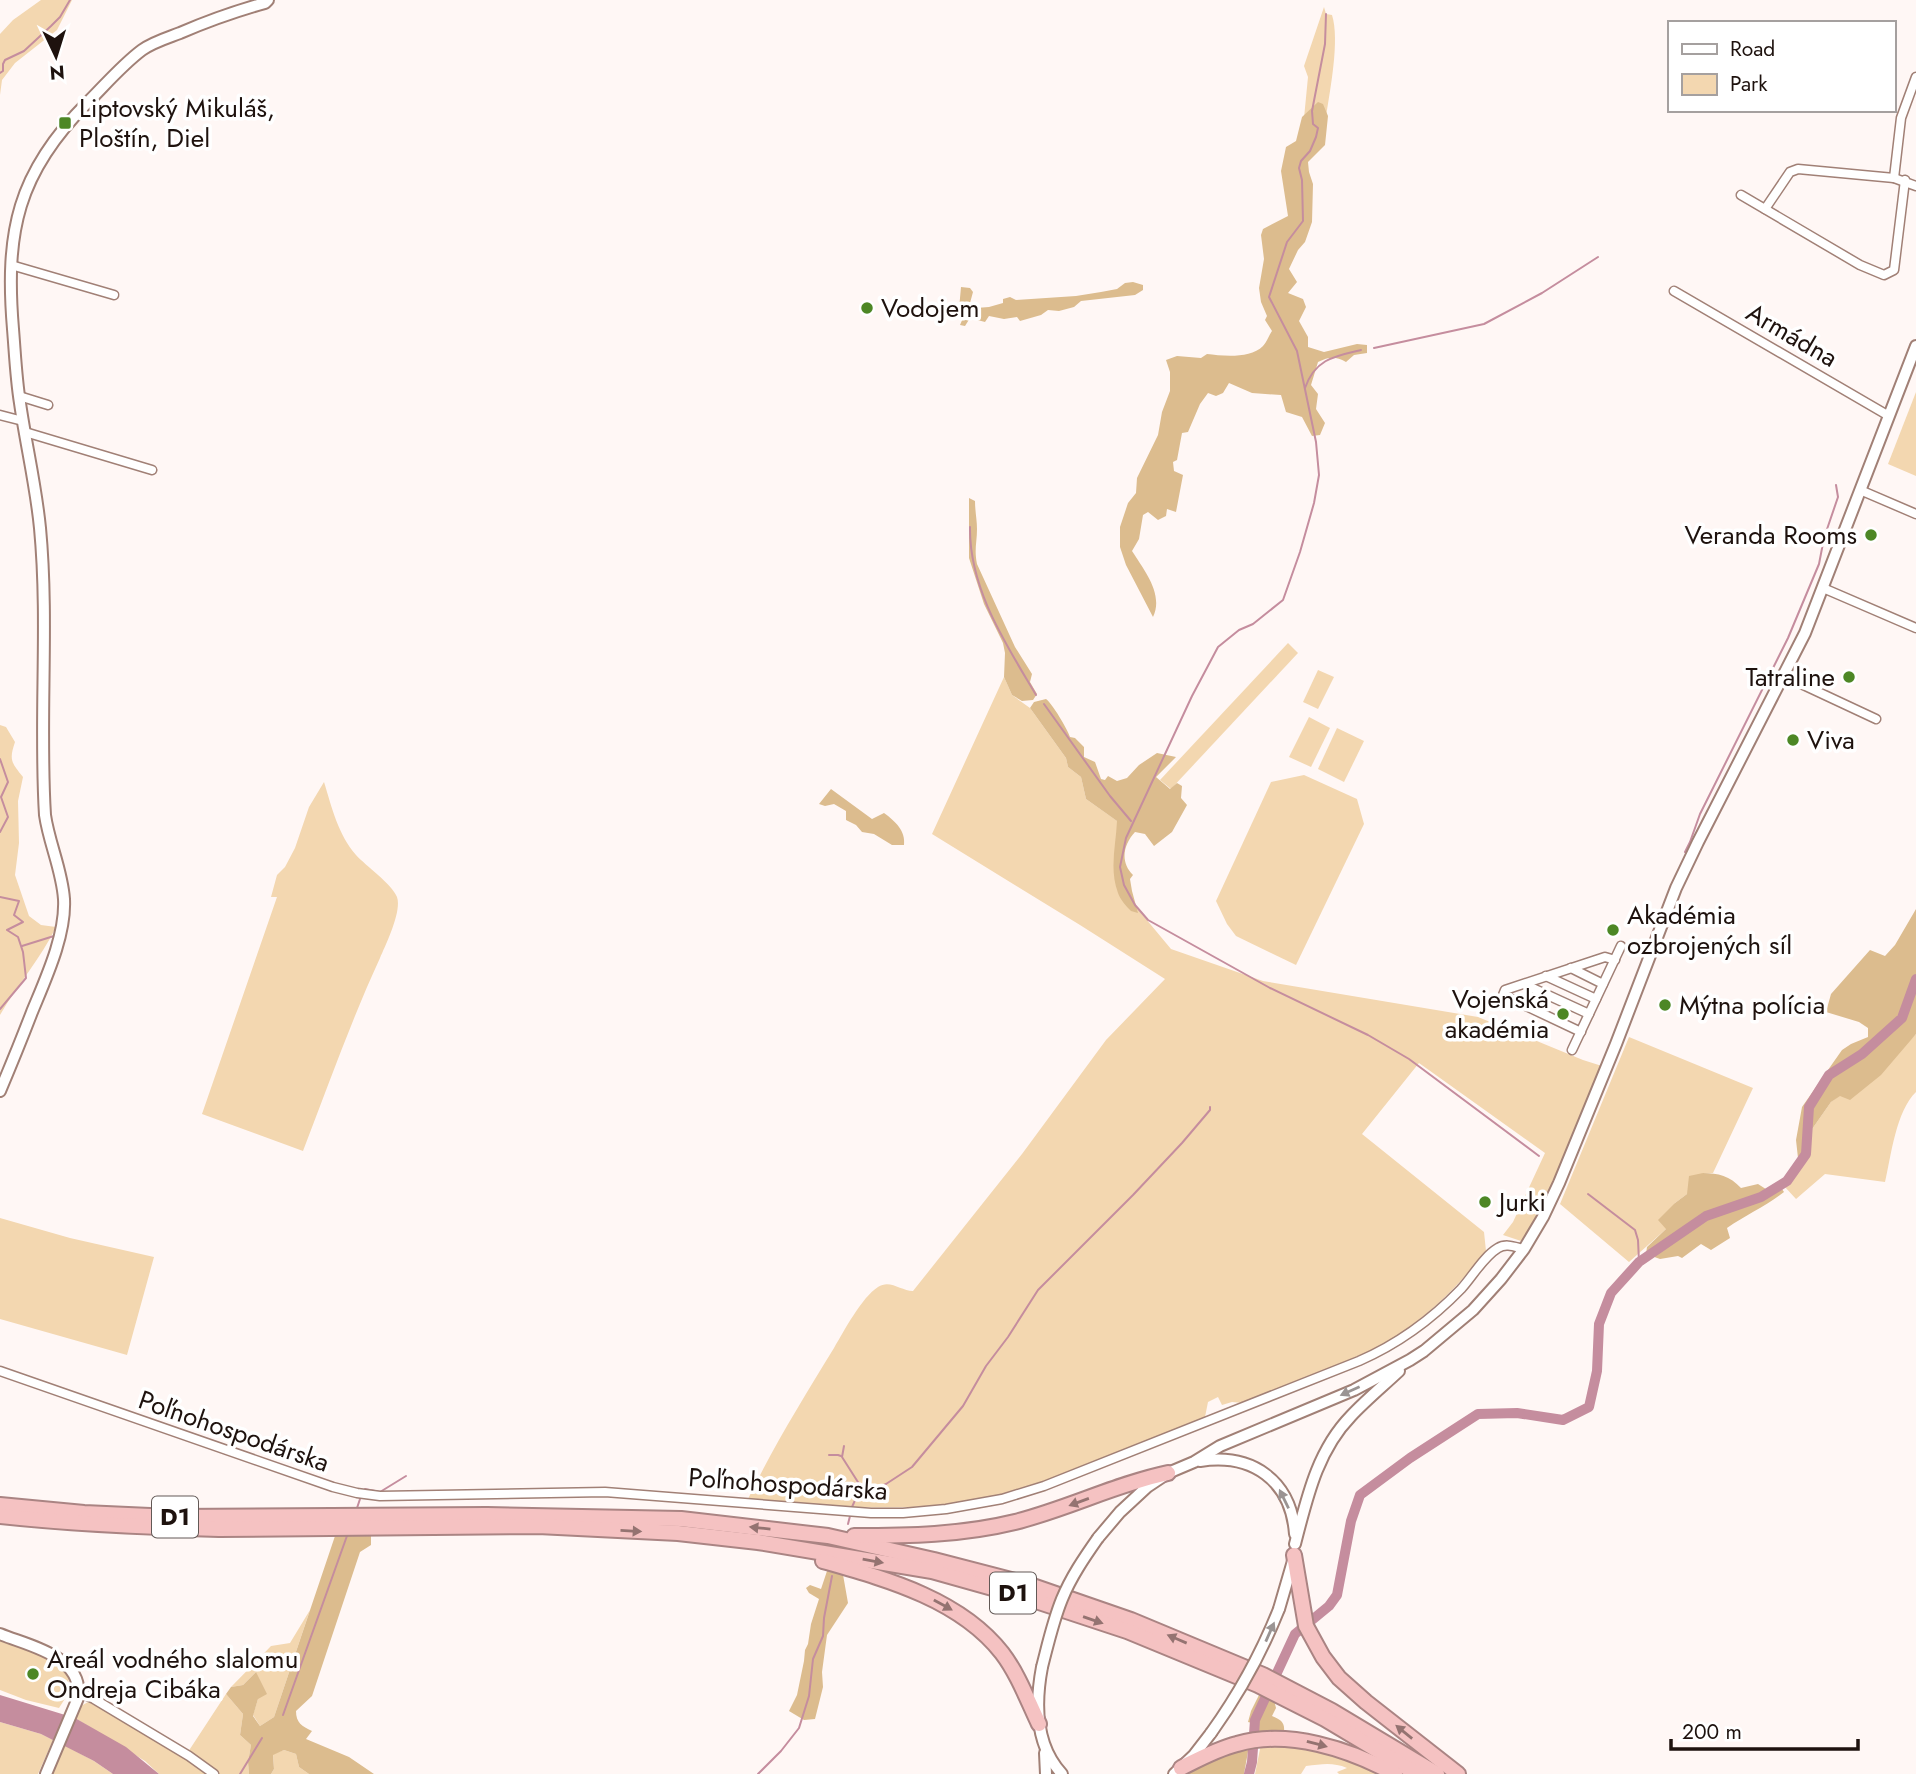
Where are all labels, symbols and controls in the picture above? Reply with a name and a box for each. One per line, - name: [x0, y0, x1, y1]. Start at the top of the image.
- north arrow: [21, 21, 91, 91]
- legend: [1668, 21, 1895, 112]
- text: Road: [1730, 34, 1775, 64]
- text: N: [49, 58, 66, 86]
- text: Park: [1730, 69, 1768, 99]
- place label: Liptovský Mikuláš, Ploštín, Diel: [79, 89, 275, 157]
- marker: Liptovský Mikuláš, Ploštín, Diel: [57, 115, 73, 131]
- place label: Vodojem: [881, 289, 979, 327]
- street label: Armádna: [1739, 294, 1845, 376]
- marker: Vodojem: [859, 300, 875, 316]
- place label: Veranda Rooms: [1685, 516, 1857, 554]
- marker: Veranda Rooms: [1863, 527, 1879, 543]
- place label: Tatraline: [1746, 658, 1835, 696]
- marker: Tatraline: [1841, 669, 1857, 685]
- place label: Viva: [1807, 721, 1855, 759]
- marker: Viva: [1785, 732, 1801, 748]
- place label: Akadémia ozbrojených síl: [1627, 896, 1792, 964]
- marker: Akadémia ozbrojených síl: [1605, 922, 1621, 938]
- place label: Vojenská akadémia: [1445, 980, 1549, 1048]
- place label: Mýtna polícia: [1679, 986, 1825, 1024]
- marker: Mýtna polícia: [1657, 997, 1673, 1013]
- marker: Vojenská akadémia: [1555, 1006, 1571, 1022]
- place label: Jurki: [1496, 1183, 1546, 1221]
- marker: Jurki: [1477, 1194, 1493, 1210]
- street label: Poľnohospodárska: [133, 1381, 335, 1481]
- one-way arrow: [1339, 1386, 1360, 1397]
- street label: Poľnohospodárska: [687, 1458, 889, 1510]
- one-way arrow: [1279, 1489, 1290, 1509]
- road number: D1: [152, 1497, 198, 1538]
- one-way arrow: [1069, 1497, 1090, 1508]
- one-way arrow: [749, 1523, 771, 1534]
- one-way arrow: [620, 1526, 642, 1537]
- one-way arrow: [862, 1556, 884, 1567]
- road number: D1: [990, 1573, 1036, 1614]
- one-way arrow: [934, 1599, 953, 1611]
- one-way arrow: [1082, 1615, 1103, 1626]
- one-way arrow: [1264, 1622, 1276, 1642]
- one-way arrow: [1167, 1633, 1187, 1645]
- place label: Areál vodného slalomu Ondreja Cibáka: [47, 1640, 298, 1708]
- marker: Areál vodného slalomu Ondreja Cibáka: [25, 1666, 41, 1682]
- scale bar: [1671, 1708, 1858, 1752]
- text: 200 m: [1682, 1717, 1742, 1747]
- one-way arrow: [1395, 1725, 1413, 1740]
- one-way arrow: [1306, 1739, 1328, 1750]

